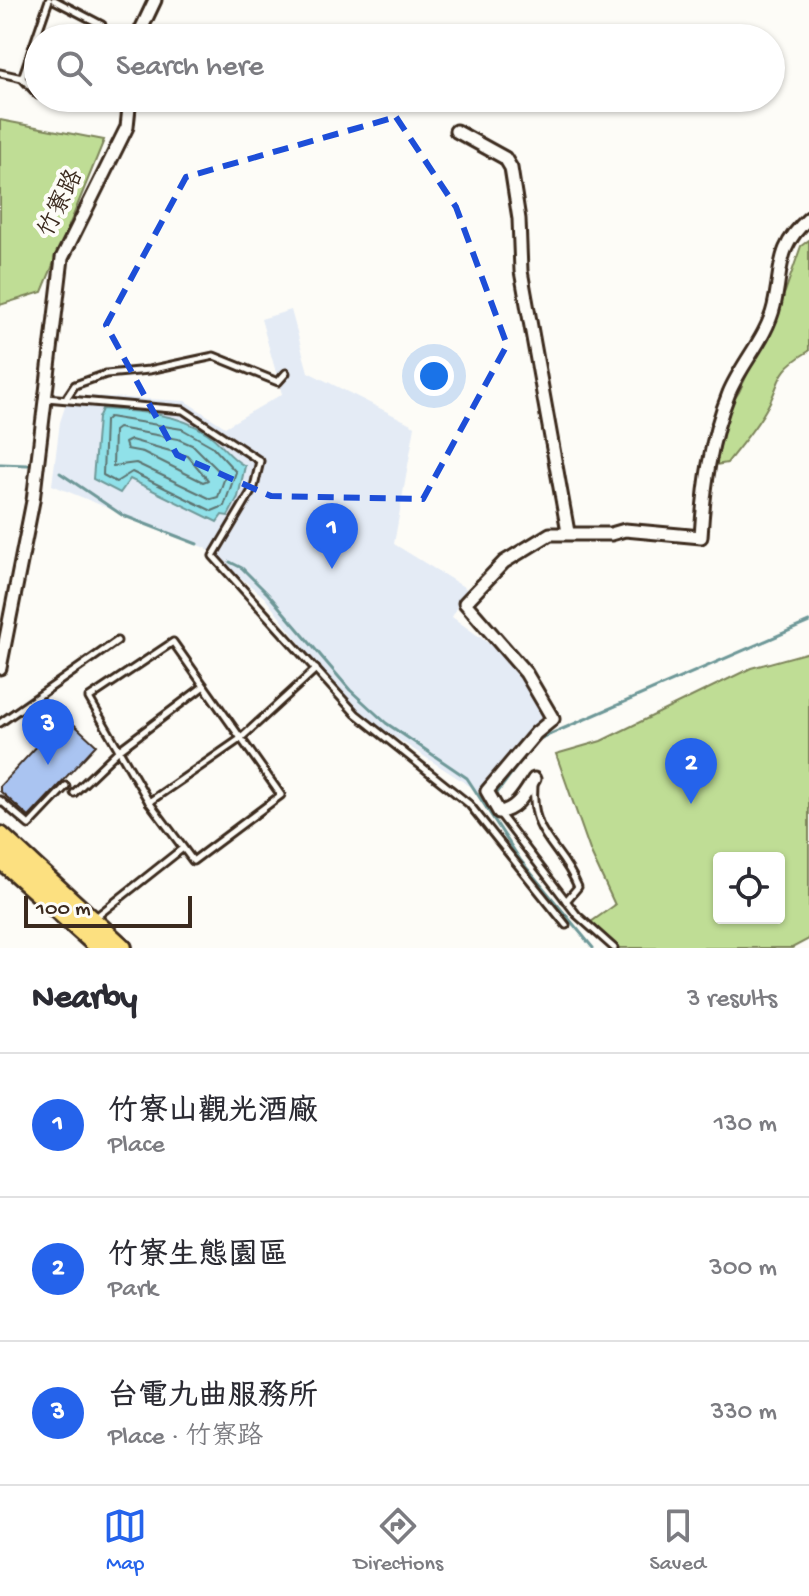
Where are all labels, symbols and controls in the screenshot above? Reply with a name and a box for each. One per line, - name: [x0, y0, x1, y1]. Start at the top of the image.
- search box: [24, 24, 785, 112]
- icon: search: [52, 46, 96, 90]
- text: Search here: [116, 51, 264, 86]
- street label: 竹寮路: [31, 164, 91, 243]
- your location: [414, 356, 454, 396]
- pin: 1: [306, 503, 358, 569]
- pin: 3: [22, 699, 74, 765]
- pin: 2: [665, 738, 717, 804]
- map controls: [713, 852, 785, 924]
- button: locate: [713, 852, 785, 924]
- scale bar: [24, 892, 192, 928]
- text: 100 m: [36, 897, 91, 923]
- text: Nearby: [32, 980, 137, 1020]
- text: 3 results: [687, 985, 777, 1016]
- text: 竹寮山觀光酒廠: [108, 1096, 318, 1131]
- text: 1: [53, 1110, 63, 1141]
- text: 130 m: [714, 1110, 777, 1141]
- text: Place: [108, 1131, 165, 1162]
- text: 竹寮生態園區: [108, 1240, 288, 1275]
- text: 2: [52, 1254, 64, 1285]
- text: 300 m: [709, 1254, 777, 1285]
- text: Park: [108, 1275, 158, 1306]
- text: 台電九曲服務所: [108, 1381, 318, 1416]
- text: 3: [51, 1398, 65, 1429]
- text: 330 m: [711, 1398, 777, 1429]
- text: Place · 竹寮路: [108, 1423, 263, 1454]
- tab: Map: [103, 1504, 147, 1578]
- tab: Directions: [354, 1504, 443, 1578]
- tab: Saved: [649, 1504, 706, 1578]

